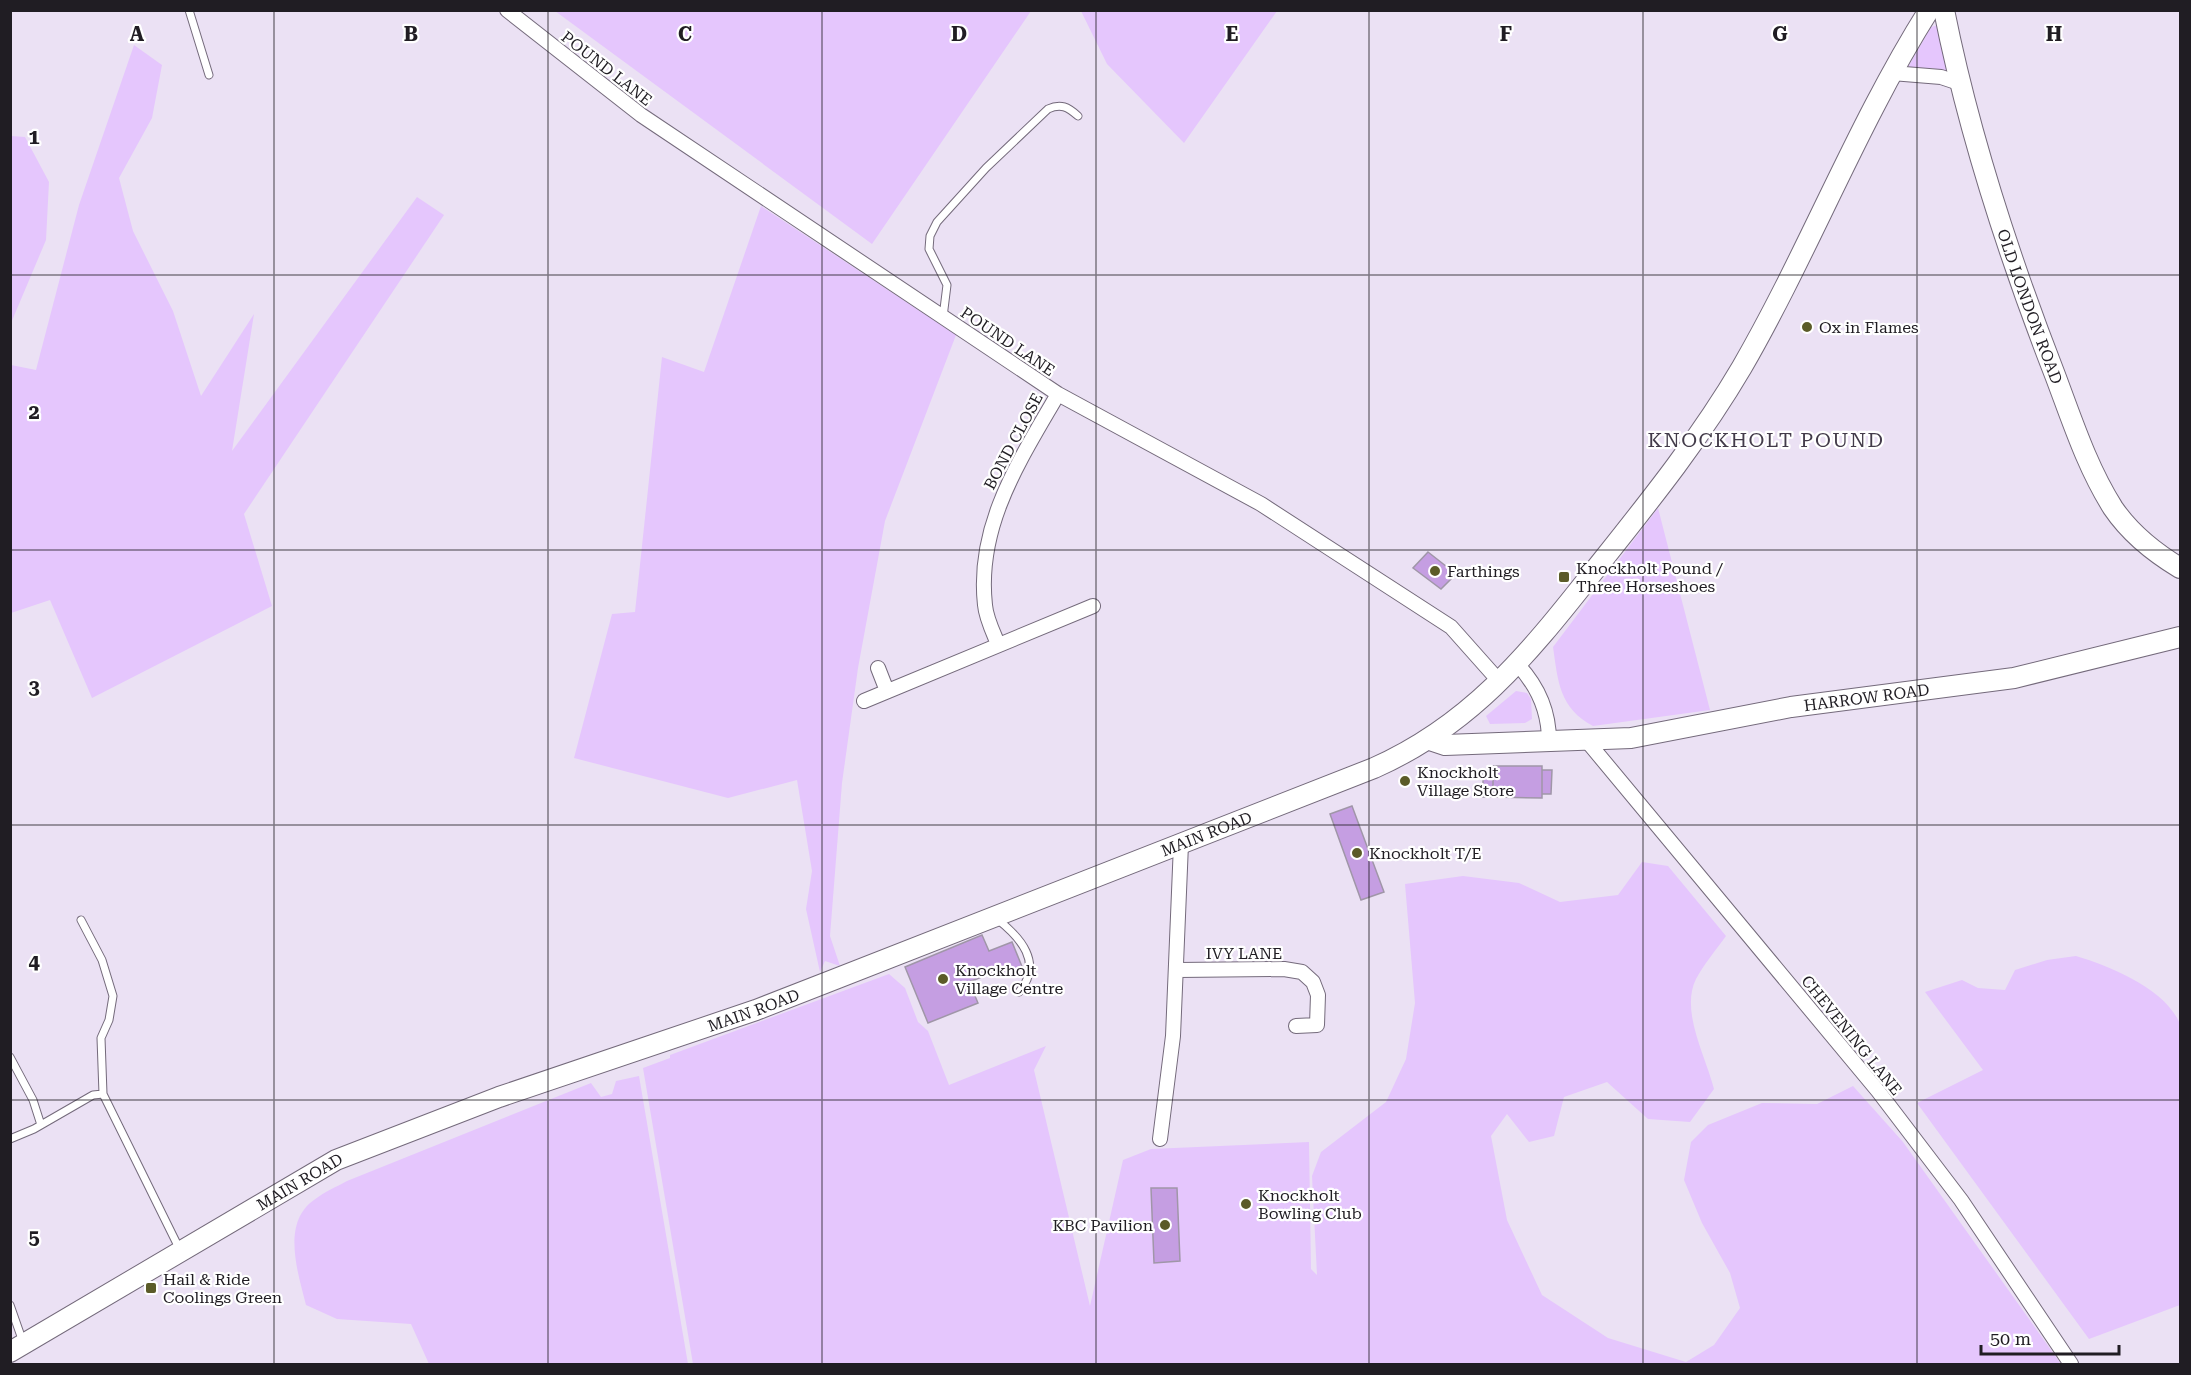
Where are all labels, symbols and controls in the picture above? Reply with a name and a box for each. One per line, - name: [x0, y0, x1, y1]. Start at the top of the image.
- text: A: [130, 22, 145, 46]
- text: B: [404, 22, 418, 46]
- text: C: [678, 22, 692, 46]
- text: D: [951, 22, 967, 46]
- text: E: [1226, 22, 1239, 46]
- text: F: [1500, 22, 1512, 46]
- text: G: [1772, 22, 1788, 46]
- text: H: [2046, 22, 2062, 46]
- street label: POUND LANE: [558, 27, 656, 110]
- text: 1: [28, 125, 40, 149]
- street label: OLD LONDON ROAD: [1993, 227, 2067, 387]
- street label: POUND LANE: [957, 303, 1058, 380]
- place label: Ox in Flames: [1819, 318, 1919, 337]
- marker: Ox in Flames: [1800, 320, 1814, 334]
- street label: BOND CLOSE: [980, 390, 1047, 493]
- text: 2: [28, 400, 40, 424]
- district label: KNOCKHOLT POUND: [1648, 428, 1884, 452]
- place label: Knockholt Pound / Three Horseshoes: [1576, 559, 1724, 596]
- place label: Farthings: [1447, 562, 1520, 581]
- marker: Farthings: [1428, 564, 1442, 578]
- marker: Knockholt Pound / Three Horseshoes: [1557, 570, 1571, 584]
- text: 3: [28, 675, 40, 699]
- street label: HARROW ROAD: [1803, 680, 1930, 715]
- place label: Knockholt Village Store: [1417, 763, 1514, 800]
- marker: Knockholt Village Store: [1398, 774, 1412, 788]
- street label: MAIN ROAD: [1158, 808, 1255, 861]
- place label: Knockholt T/E: [1369, 844, 1482, 863]
- marker: Knockholt T/E: [1350, 846, 1364, 860]
- street label: IVY LANE: [1206, 944, 1282, 963]
- text: 4: [28, 950, 40, 974]
- place label: Knockholt Village Centre: [955, 961, 1063, 998]
- marker: Knockholt Village Centre: [936, 972, 950, 986]
- street label: CHEVENING LANE: [1797, 972, 1906, 1099]
- street label: MAIN ROAD: [705, 985, 802, 1036]
- street label: MAIN ROAD: [253, 1149, 346, 1215]
- place label: Knockholt Bowling Club: [1258, 1186, 1362, 1223]
- marker: Knockholt Bowling Club: [1239, 1197, 1253, 1211]
- place label: KBC Pavilion: [1052, 1216, 1153, 1235]
- marker: KBC Pavilion: [1158, 1218, 1172, 1232]
- text: 5: [28, 1225, 40, 1249]
- place label: Hail & Ride Coolings Green: [163, 1270, 282, 1307]
- marker: Hail & Ride Coolings Green: [144, 1281, 158, 1295]
- scale bar: [1981, 1318, 2119, 1356]
- text: 50 m: [1990, 1328, 2031, 1349]

